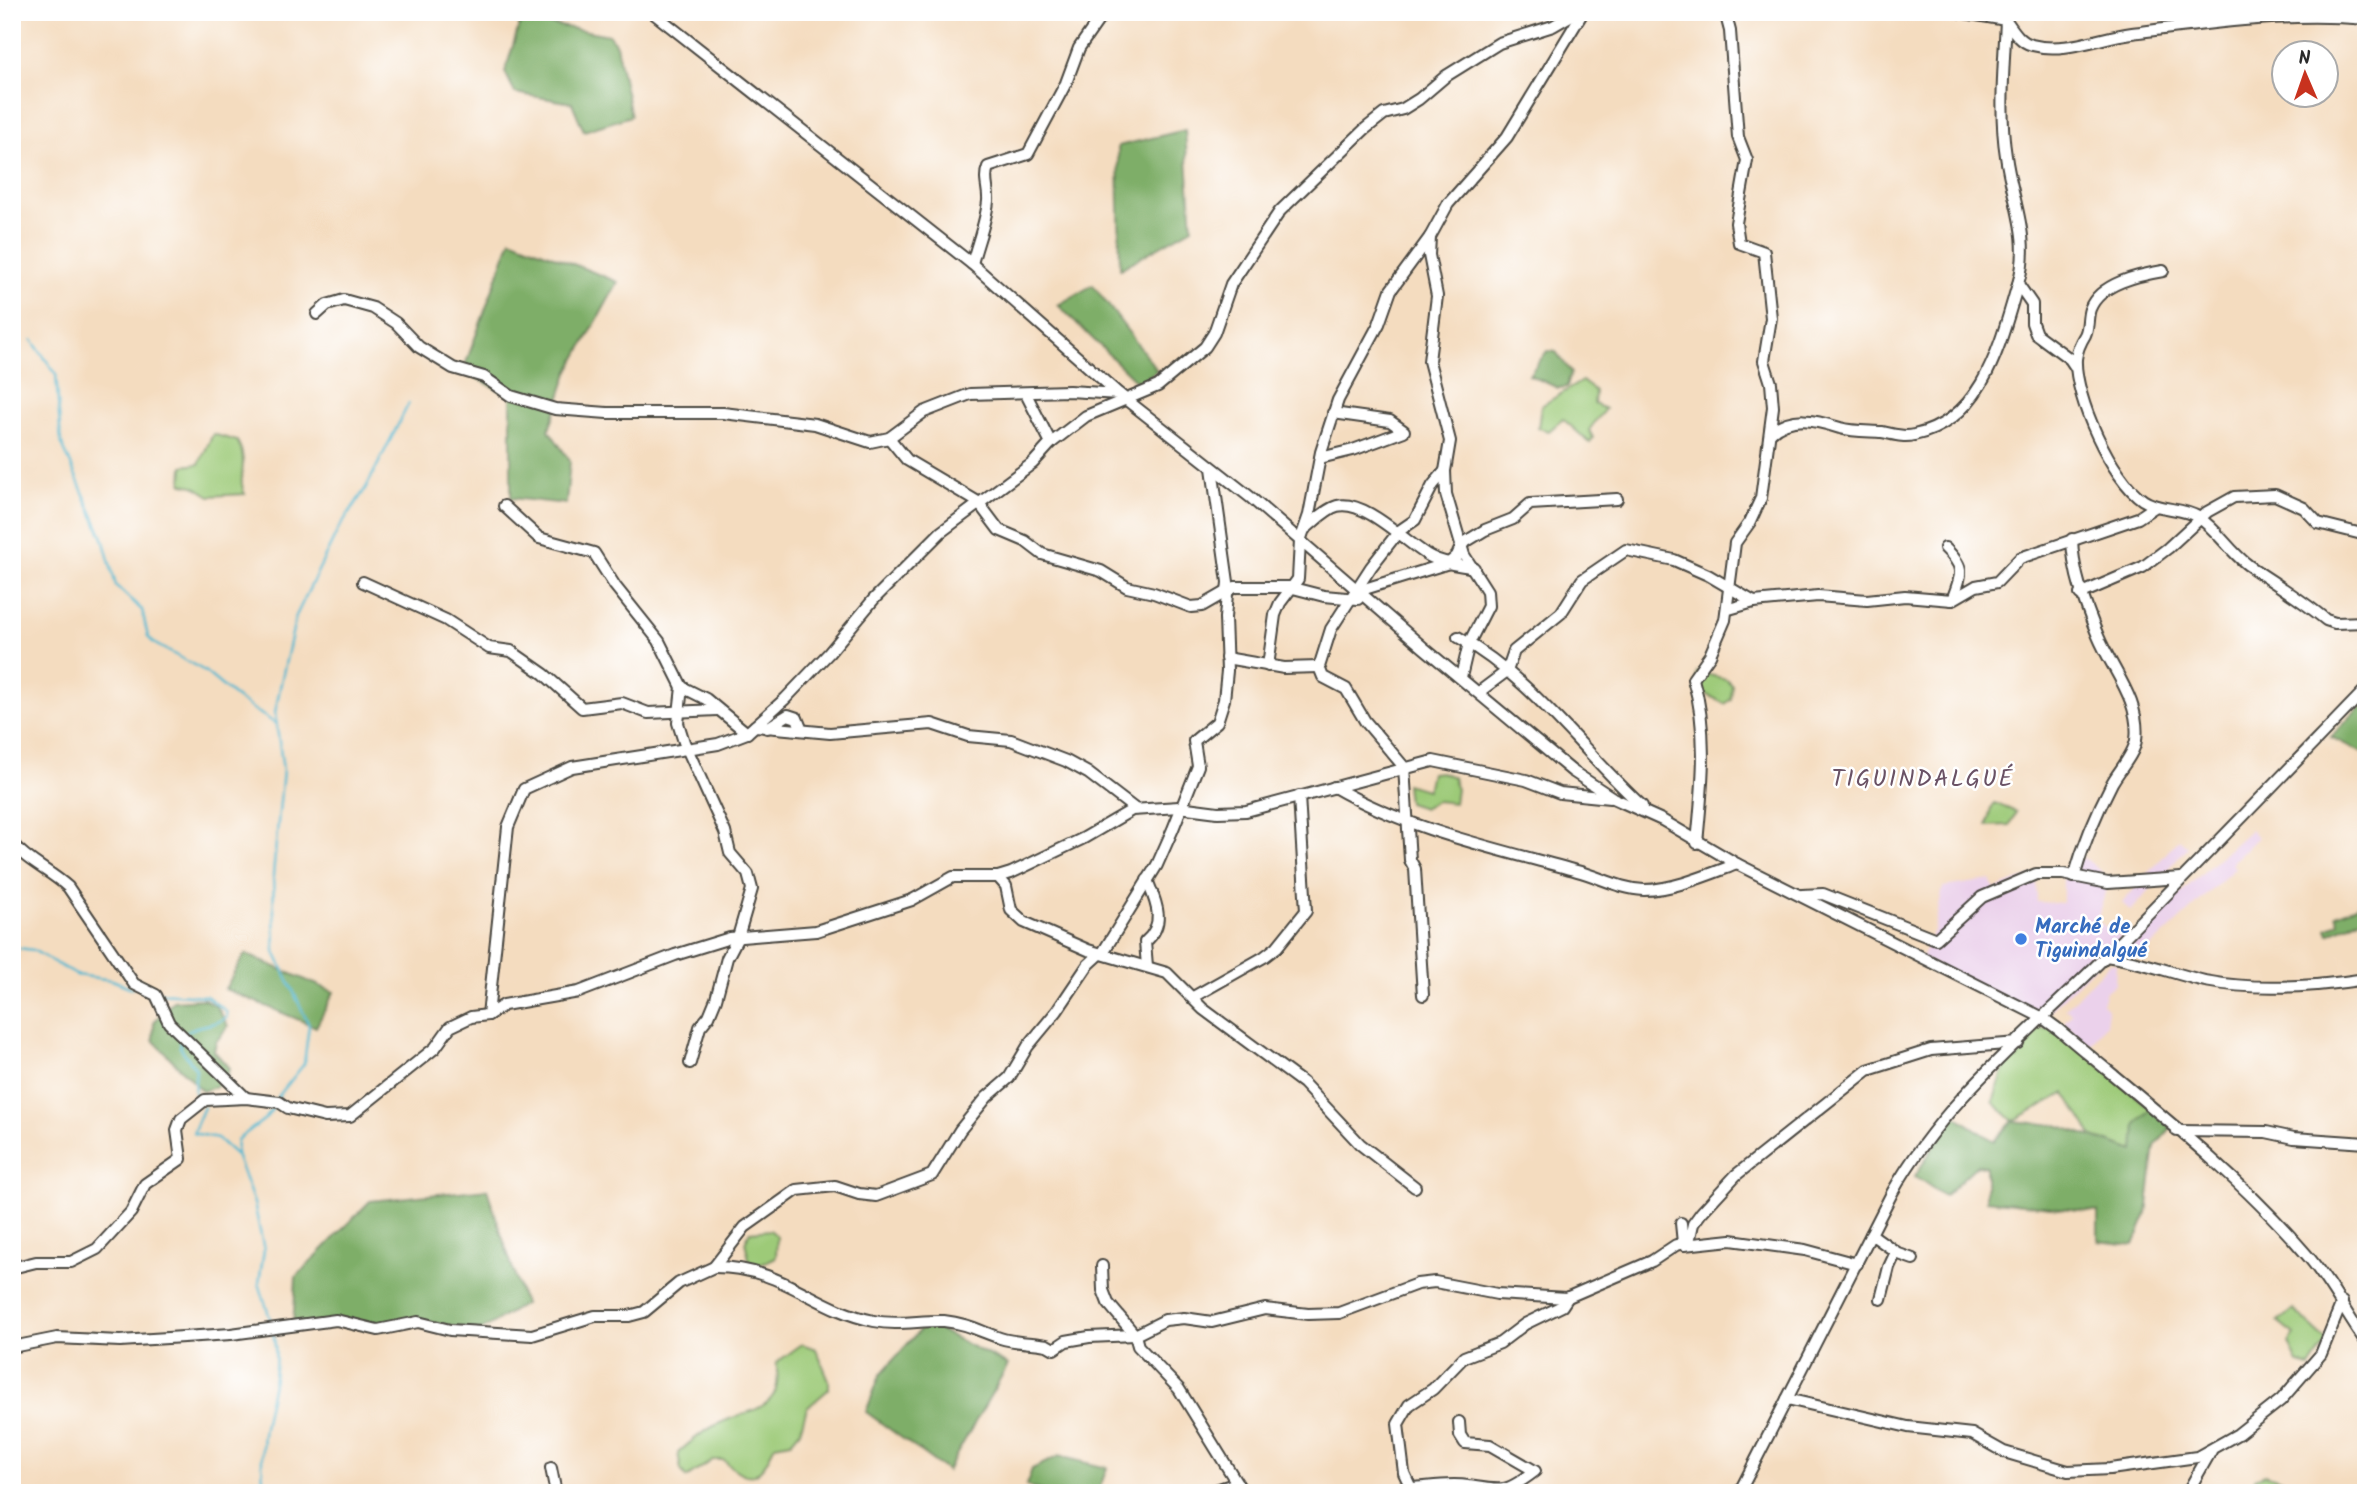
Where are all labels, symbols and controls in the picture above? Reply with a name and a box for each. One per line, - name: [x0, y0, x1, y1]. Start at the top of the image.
- north arrow: [2270, 38, 2340, 108]
- text: N: [2298, 44, 2311, 74]
- district label: TIGUINDALGUÉ: [1831, 760, 2015, 799]
- place label: Marché de Tiguindalgué: [2035, 911, 2148, 968]
- marker: Marché de Tiguindalgué: [2013, 931, 2029, 947]

